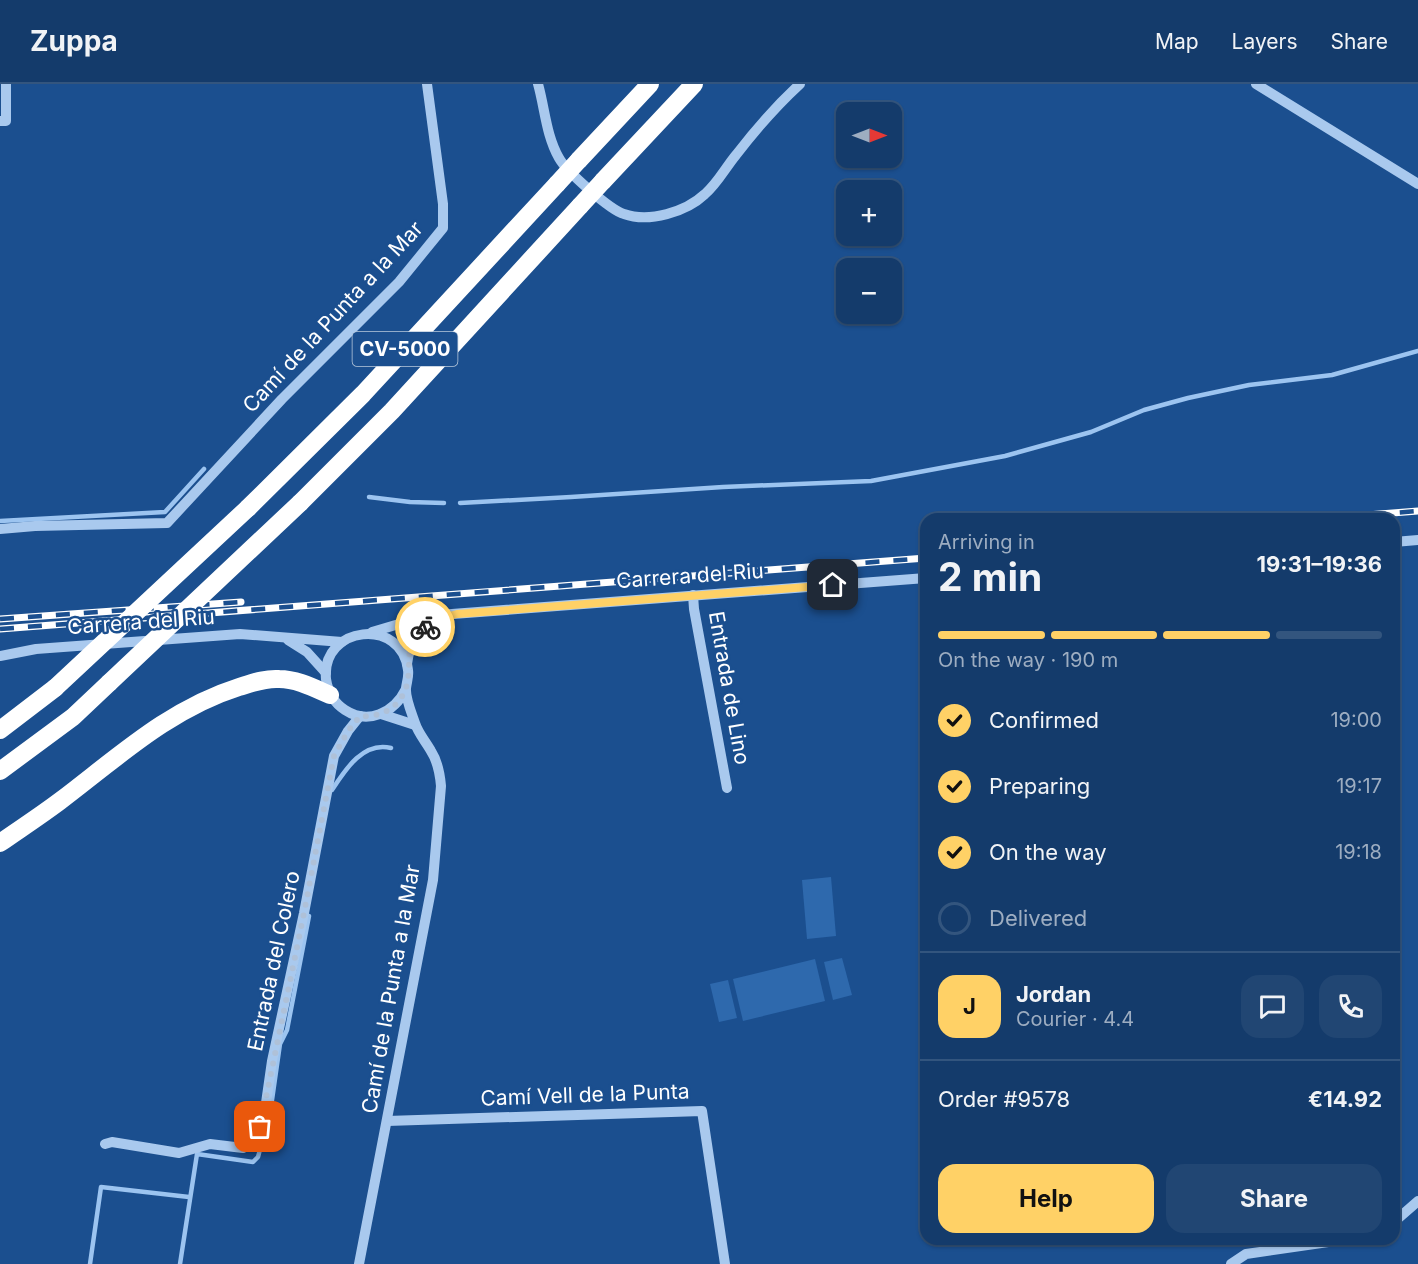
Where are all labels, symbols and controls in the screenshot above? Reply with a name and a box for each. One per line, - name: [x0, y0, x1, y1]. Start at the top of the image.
- text: Zuppa: [30, 24, 118, 58]
- text: Map: [1155, 29, 1199, 54]
- text: Layers: [1232, 29, 1298, 54]
- text: Share: [1331, 29, 1388, 54]
- north arrow: [836, 102, 902, 168]
- map controls: [836, 102, 902, 324]
- button: +: [836, 180, 902, 246]
- street label: Camí de la Punta a la Mar: [237, 216, 428, 417]
- button: −: [836, 258, 902, 324]
- road number: CV-5000: [352, 332, 458, 366]
- text: Arriving in: [938, 530, 1035, 554]
- text: 19:31–19:36: [1257, 551, 1382, 577]
- text: 2 min: [938, 553, 1042, 600]
- street label: Carrera del Riu: [615, 558, 765, 593]
- pin: [807, 559, 858, 610]
- icon: home: [816, 568, 849, 601]
- courier: [395, 597, 455, 657]
- street label: Carrera del Riu: [66, 604, 216, 639]
- street label: Entrada de Lino: [704, 609, 755, 766]
- icon: bike: [409, 611, 442, 644]
- text: On the way · 190 m: [938, 648, 1118, 672]
- icon: check: [938, 704, 971, 737]
- text: Confirmed: [989, 707, 1099, 733]
- text: 19:00: [1330, 708, 1382, 732]
- icon: check: [938, 770, 971, 803]
- text: Preparing: [989, 773, 1090, 799]
- text: 19:17: [1336, 774, 1382, 798]
- icon: check: [938, 836, 971, 869]
- text: On the way: [989, 839, 1107, 865]
- text: 19:18: [1335, 840, 1382, 864]
- street label: Camí de la Punta a la Mar: [356, 862, 425, 1115]
- street label: Entrada del Colero: [242, 868, 305, 1053]
- text: Delivered: [989, 905, 1087, 931]
- button: chat: [1241, 975, 1304, 1038]
- button: phone: [1319, 975, 1382, 1038]
- text: Jordan: [1016, 981, 1091, 1007]
- text: J: [963, 993, 976, 1019]
- text: Courier · 4.4: [1016, 1007, 1134, 1031]
- street label: Camí Vell de la Punta: [480, 1078, 690, 1111]
- text: Order #9578: [938, 1086, 1070, 1112]
- text: €14.92: [1308, 1086, 1382, 1112]
- pin: [234, 1101, 285, 1152]
- icon: bag: [243, 1110, 276, 1143]
- button: Help: [938, 1164, 1154, 1233]
- button: Share: [1166, 1164, 1382, 1233]

